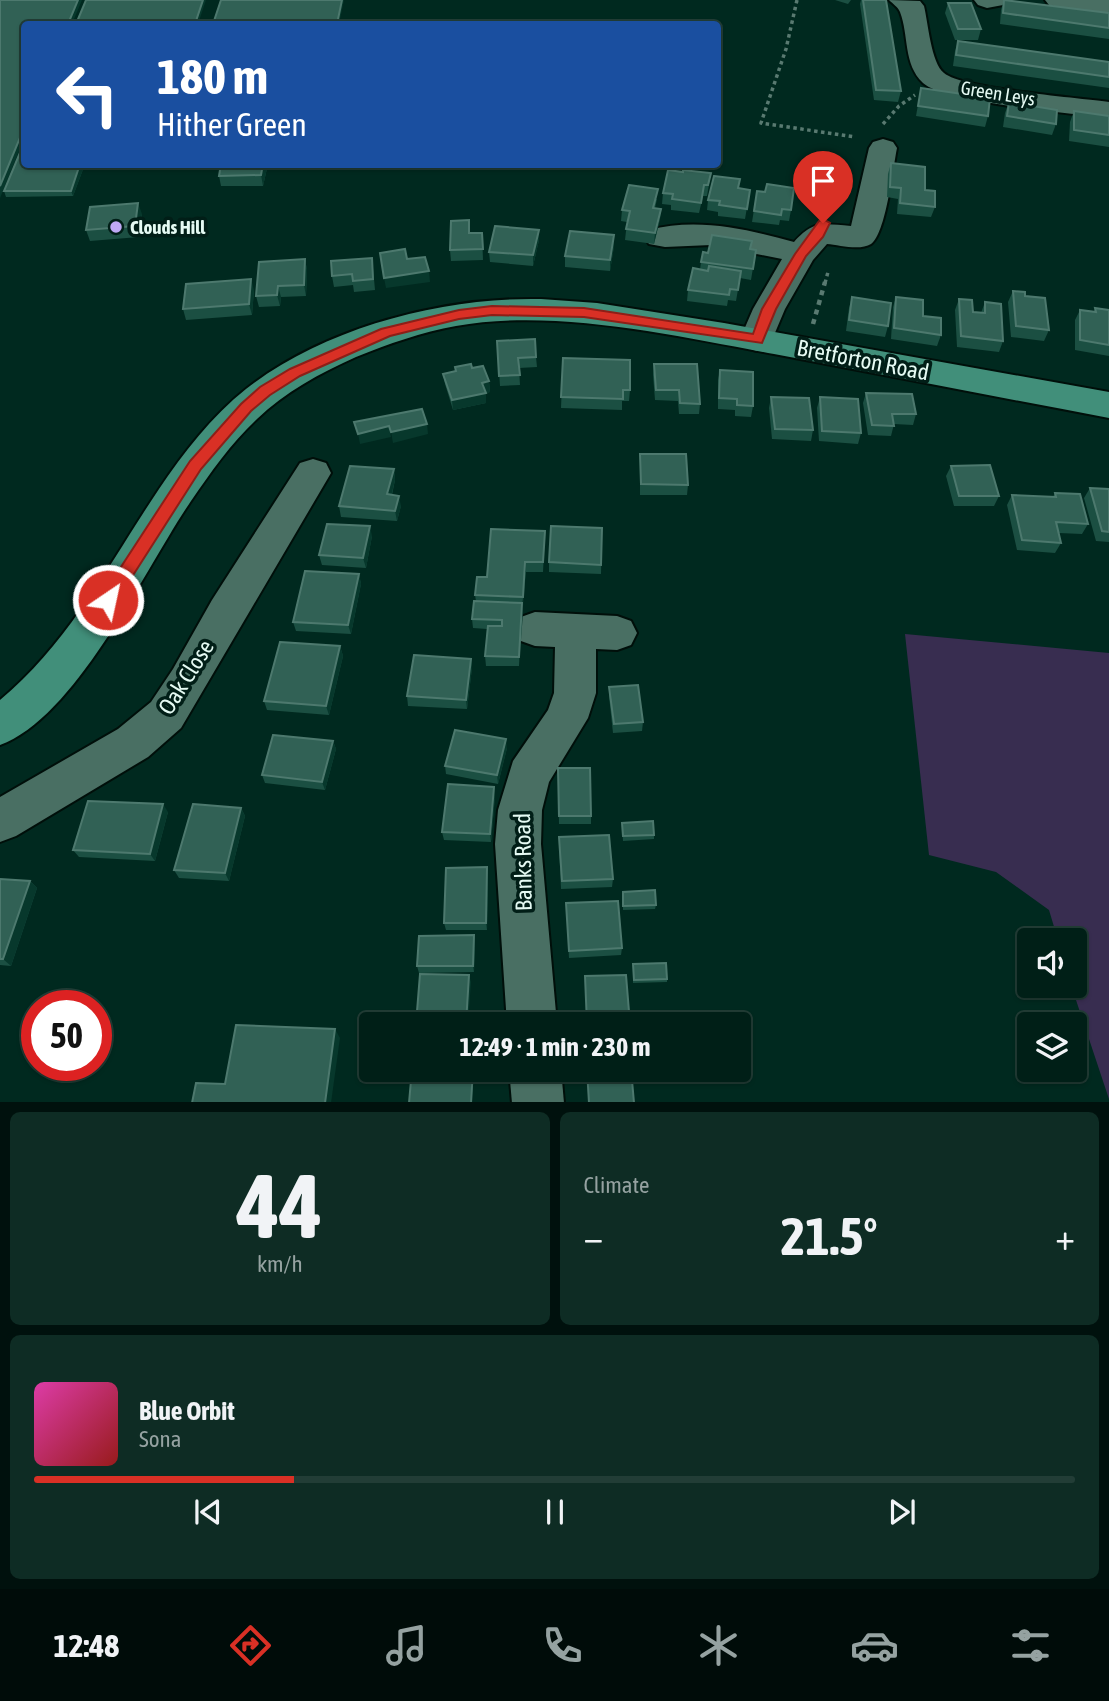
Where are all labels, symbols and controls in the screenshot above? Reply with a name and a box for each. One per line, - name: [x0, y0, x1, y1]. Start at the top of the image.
- text: 180 m: [157, 48, 268, 104]
- icon: left: [42, 49, 133, 140]
- street label: Green Leys: [959, 76, 1037, 110]
- text: Hither Green: [157, 106, 307, 143]
- pin: [793, 151, 853, 223]
- icon: arrive: [804, 162, 842, 200]
- place label: Clouds Hill: [130, 216, 206, 238]
- marker: Clouds Hill: [108, 219, 124, 235]
- street label: Bretforton Road: [795, 334, 931, 386]
- position arrow: [71, 563, 145, 637]
- street label: Oak Close: [153, 635, 219, 719]
- street label: Banks Road: [509, 813, 537, 911]
- map controls: [1017, 928, 1087, 1082]
- button: sound: [1017, 928, 1087, 998]
- speed limit sign: 50: [21, 990, 112, 1081]
- button: layers: [1017, 1012, 1087, 1082]
- text: 12:49 · 1 min · 230 m: [460, 1032, 650, 1062]
- text: 44: [237, 1153, 323, 1257]
- text: Climate: [584, 1172, 649, 1198]
- text: 21.5°: [781, 1206, 878, 1266]
- text: −: [584, 1215, 603, 1258]
- text: +: [1055, 1215, 1075, 1258]
- text: km/h: [257, 1251, 303, 1277]
- text: Blue Orbit: [139, 1396, 235, 1426]
- text: Sona: [139, 1426, 181, 1452]
- icon: previous: [189, 1493, 227, 1531]
- icon: pause: [536, 1493, 574, 1531]
- icon: next: [883, 1493, 921, 1531]
- icon: directions: [226, 1621, 275, 1670]
- icon: music: [382, 1621, 431, 1670]
- icon: phone: [538, 1621, 587, 1670]
- icon: climate: [694, 1621, 743, 1670]
- icon: car: [850, 1621, 899, 1670]
- icon: filters: [1006, 1621, 1055, 1670]
- text: 12:48: [54, 1627, 119, 1664]

